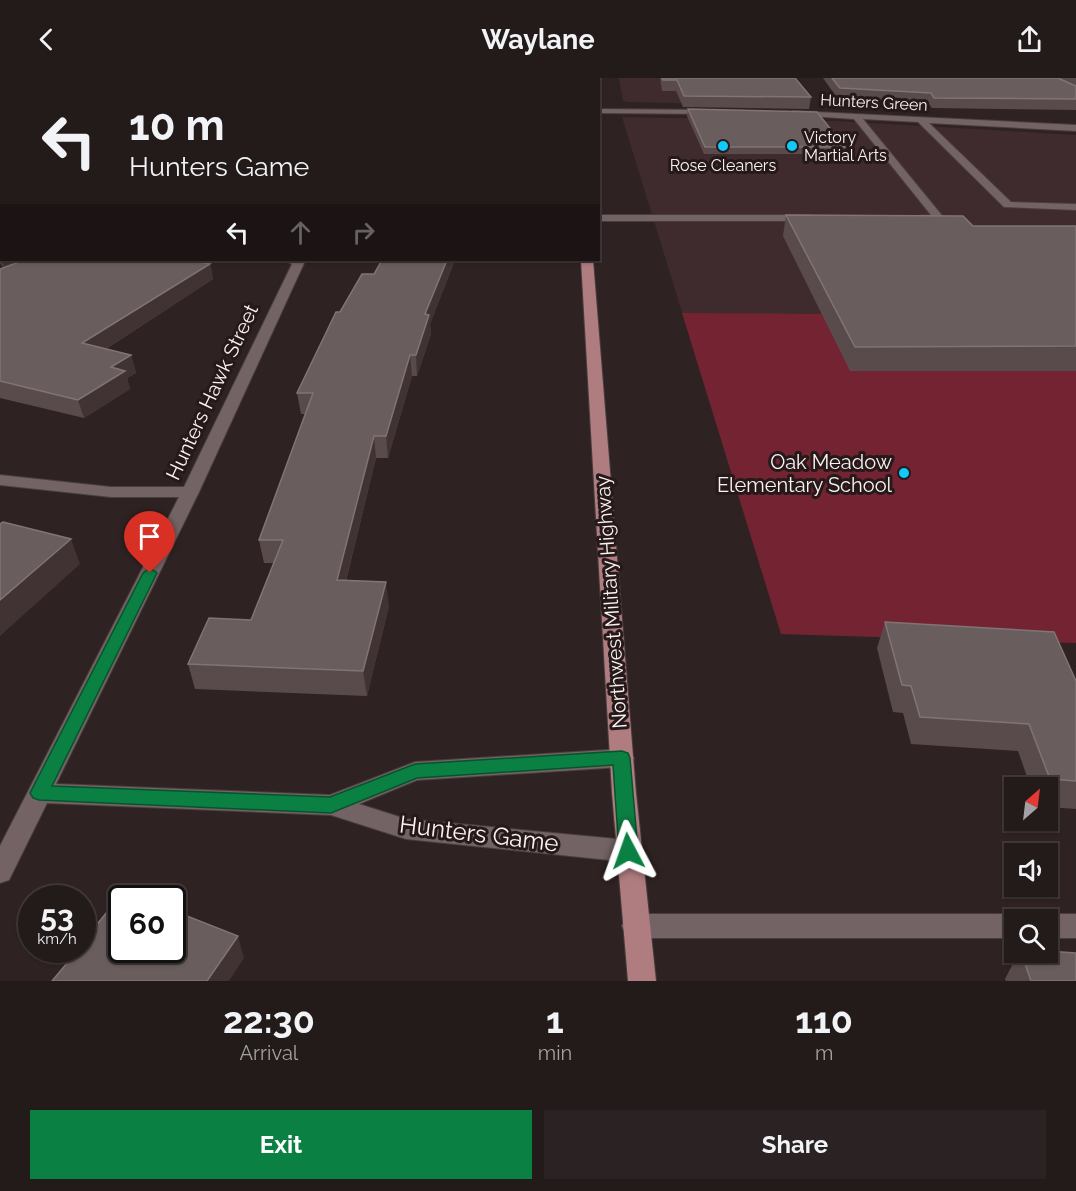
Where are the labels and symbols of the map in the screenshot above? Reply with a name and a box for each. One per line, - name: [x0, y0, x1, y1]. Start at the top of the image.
- street label: Hunters Green: [820, 90, 928, 115]
- place label: Victory Martial Arts: [804, 128, 887, 165]
- marker: Rose Cleaners: [716, 139, 730, 153]
- marker: Victory Martial Arts: [785, 139, 799, 153]
- place label: Rose Cleaners: [670, 156, 776, 175]
- street label: Hunters Hawk Street: [161, 300, 263, 484]
- place label: Oak Meadow Elementary School: [717, 450, 893, 497]
- marker: Oak Meadow Elementary School: [897, 466, 911, 480]
- street label: Northwest Military Highway: [590, 475, 632, 729]
- pin: [124, 511, 175, 573]
- north arrow: [1004, 777, 1058, 831]
- street label: Hunters Game: [398, 809, 560, 858]
- position arrow: [596, 819, 660, 883]
- speed limit sign: 60: [108, 885, 186, 963]

